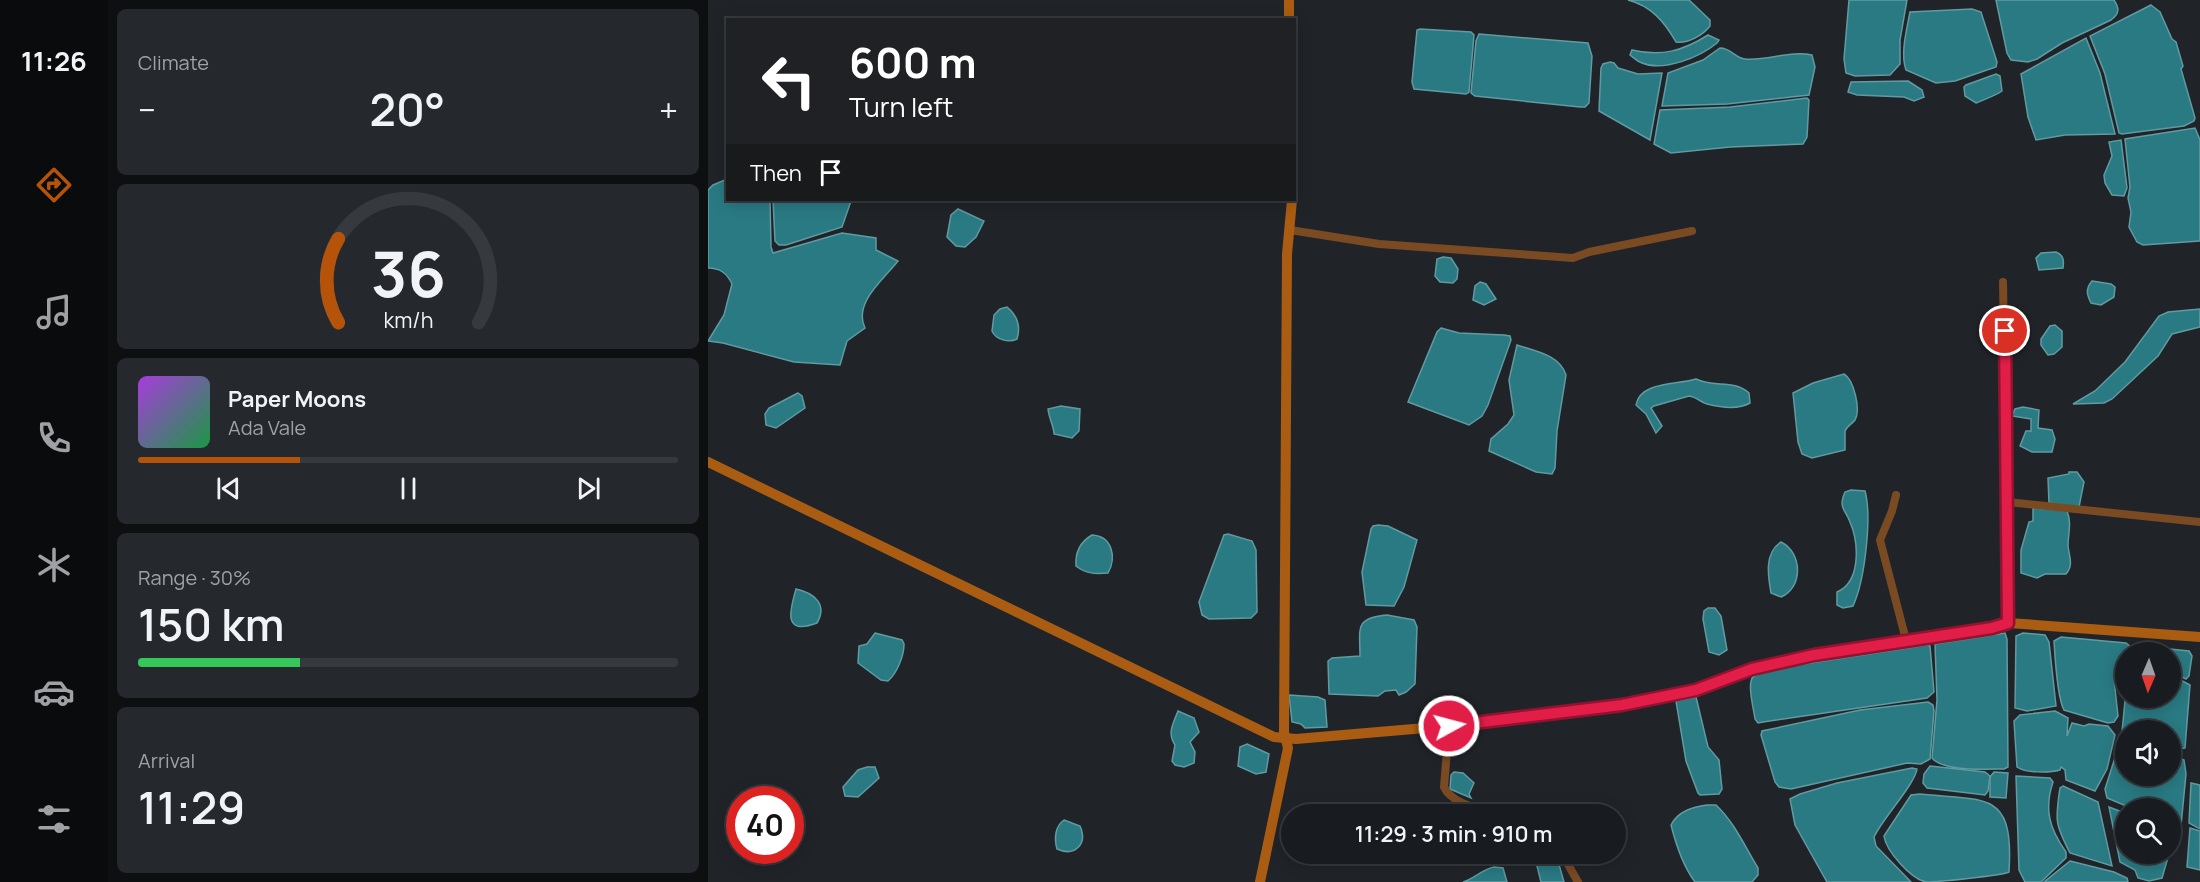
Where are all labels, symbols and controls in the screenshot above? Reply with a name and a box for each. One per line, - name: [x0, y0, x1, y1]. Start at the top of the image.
- text: 600 m: [849, 33, 977, 91]
- text: 11:26: [21, 42, 87, 79]
- icon: left: [750, 42, 828, 120]
- text: Climate: [138, 49, 209, 76]
- text: 20°: [370, 78, 445, 140]
- text: −: [138, 87, 156, 132]
- text: +: [659, 87, 678, 132]
- text: Turn left: [849, 88, 953, 125]
- icon: arrive: [814, 156, 847, 189]
- text: Then: [750, 158, 802, 188]
- icon: directions: [33, 164, 75, 206]
- text: 36: [370, 231, 446, 317]
- icon: music: [33, 291, 75, 333]
- pin: [1979, 305, 2030, 356]
- text: km/h: [383, 306, 433, 335]
- icon: arrive: [1988, 314, 2021, 347]
- text: Paper Moons: [228, 384, 366, 414]
- text: Ada Vale: [228, 414, 306, 441]
- icon: phone: [33, 417, 75, 459]
- icon: previous: [212, 472, 245, 505]
- icon: pause: [392, 472, 425, 505]
- icon: next: [572, 472, 605, 505]
- icon: climate: [33, 544, 75, 586]
- text: Range · 30%: [138, 564, 251, 591]
- text: 150 km: [138, 593, 284, 655]
- north arrow: [2115, 642, 2181, 708]
- map controls: [2115, 642, 2181, 864]
- icon: car: [33, 671, 75, 713]
- position arrow: [1417, 694, 1481, 758]
- button: sound: [2115, 720, 2181, 786]
- text: Arrival: [138, 747, 195, 774]
- text: 11:29: [138, 776, 245, 838]
- speed limit sign: 40: [726, 786, 804, 864]
- icon: filters: [33, 798, 75, 840]
- button: search: [2115, 798, 2181, 864]
- text: 11:29 · 3 min · 910 m: [1355, 819, 1552, 849]

